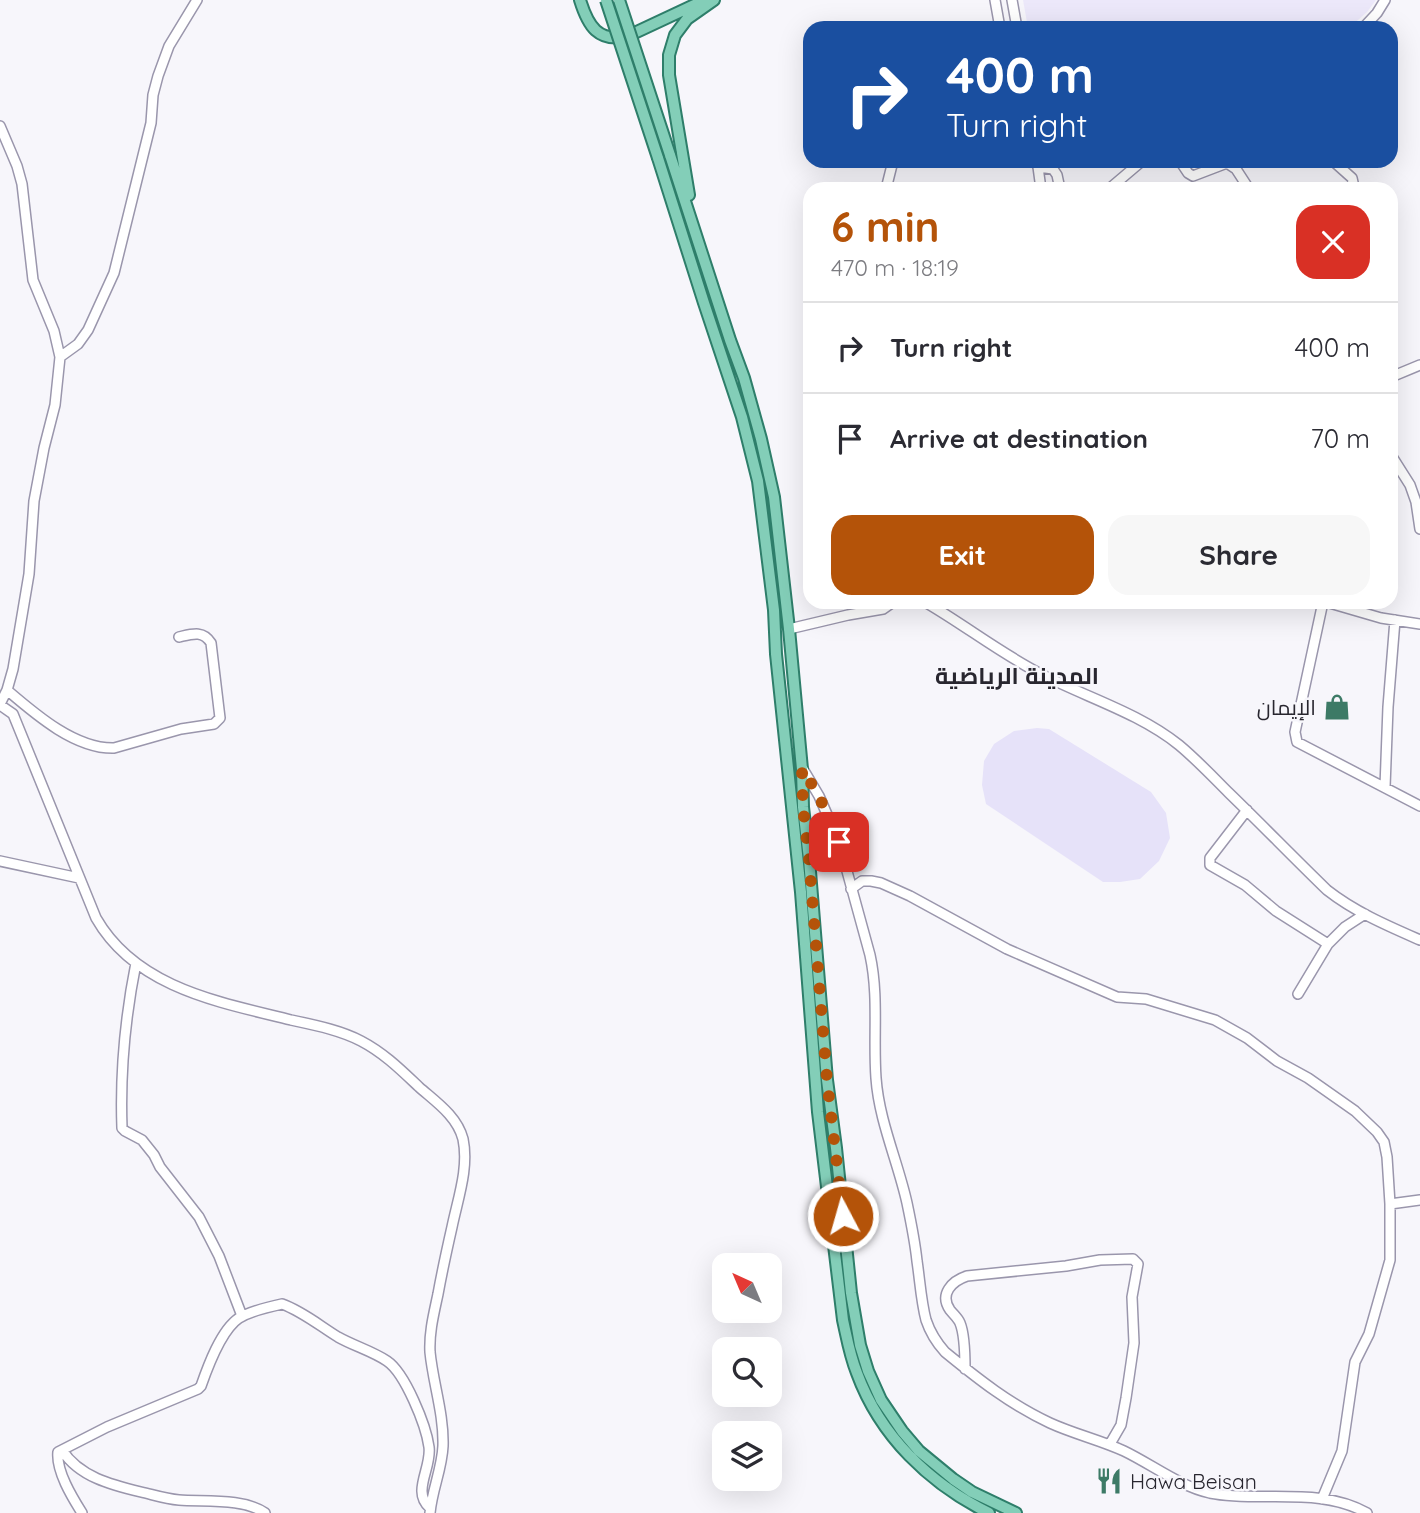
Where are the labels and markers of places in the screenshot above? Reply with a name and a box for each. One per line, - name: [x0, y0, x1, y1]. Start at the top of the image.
- shop icon: الإيمان: [1322, 692, 1352, 722]
- place label: الإيمان: [1257, 694, 1316, 721]
- pin: [809, 812, 869, 872]
- restaurant icon: Hawa Beisan: [1094, 1466, 1124, 1496]
- place label: Hawa Beisan: [1130, 1468, 1257, 1494]

